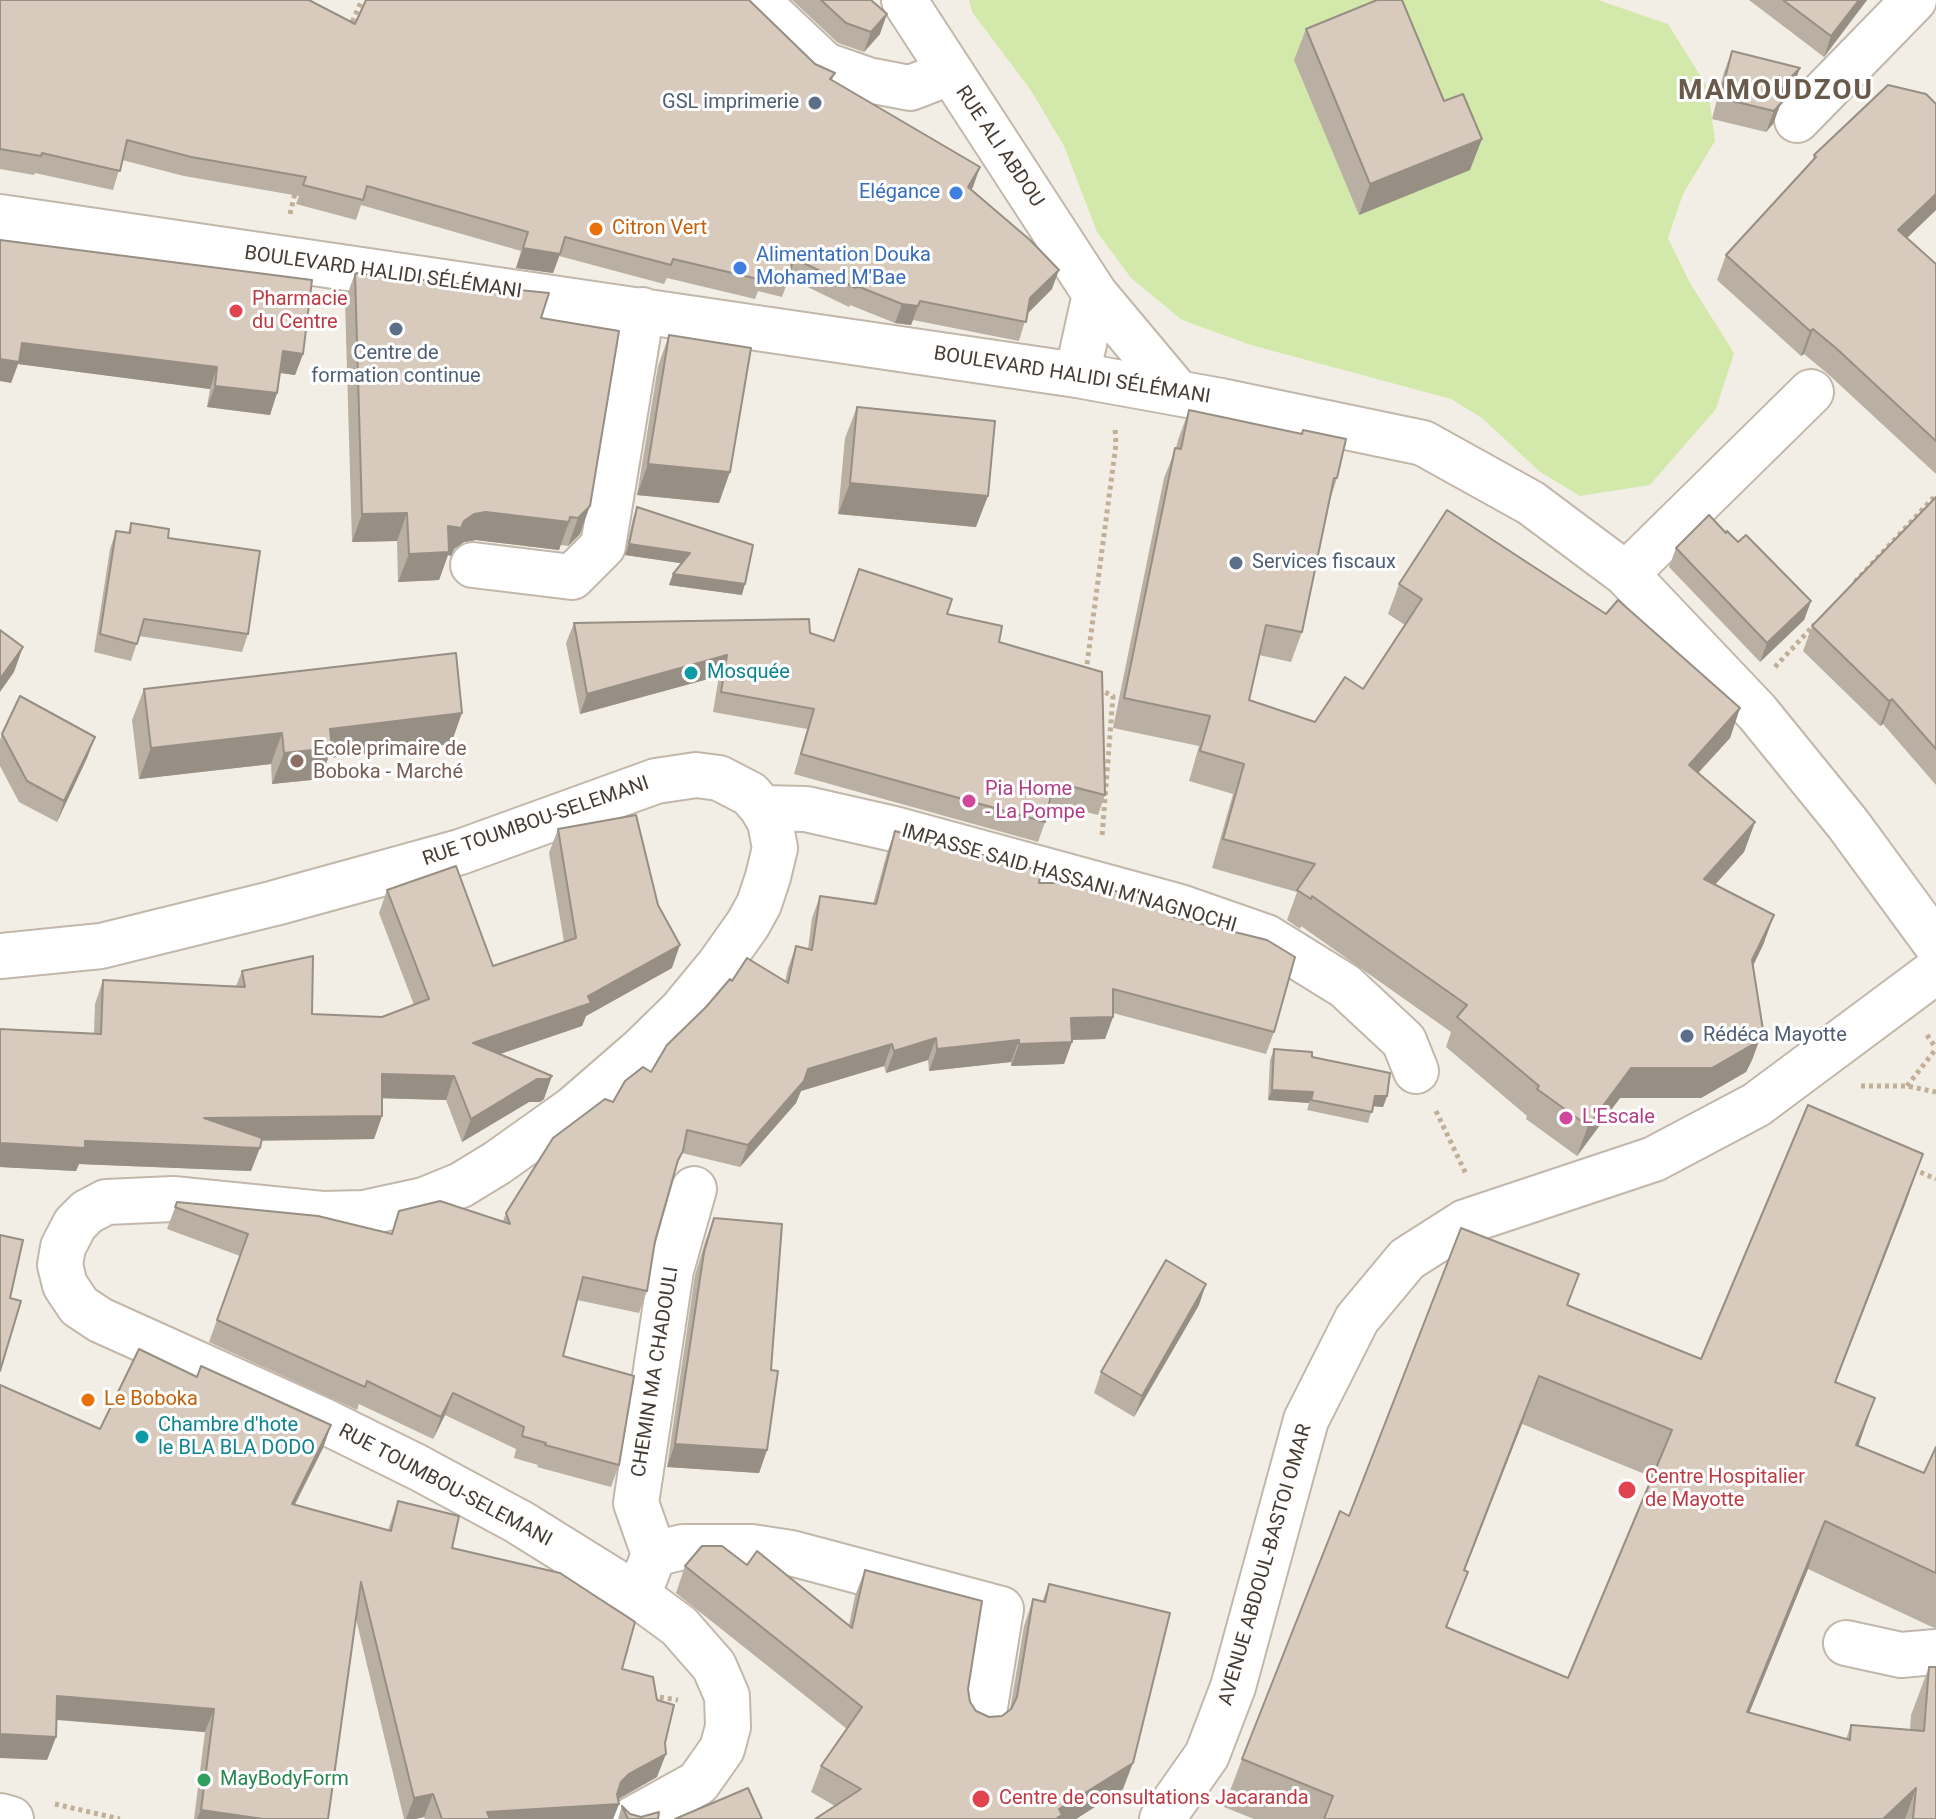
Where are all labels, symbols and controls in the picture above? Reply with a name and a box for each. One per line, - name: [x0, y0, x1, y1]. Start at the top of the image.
- district label: MAMOUDZOU: [1678, 75, 1874, 109]
- street label: RUE ALI ABDOU: [950, 82, 1048, 212]
- place label: GSL imprimerie: [662, 91, 799, 115]
- marker: GSL imprimerie: [806, 94, 824, 112]
- place label: Elégance: [859, 181, 940, 205]
- marker: Elégance: [947, 184, 965, 202]
- place label: Citron Vert: [612, 217, 707, 241]
- marker: Citron Vert: [587, 220, 605, 238]
- street label: BOULEVARD HALIDI SÉLÉMANI: [243, 242, 523, 304]
- place label: Alimentation Douka Mohamed M'Bae: [756, 244, 931, 291]
- marker: Alimentation Douka Mohamed M'Bae: [731, 259, 749, 277]
- place label: Pharmacie du Centre: [252, 288, 348, 335]
- marker: Pharmacie du Centre: [227, 302, 245, 320]
- marker: Centre de formation continue: [387, 320, 405, 338]
- place label: Centre de formation continue: [311, 342, 481, 389]
- street label: BOULEVARD HALIDI SÉLÉMANI: [932, 342, 1212, 410]
- place label: Services fiscaux: [1252, 551, 1396, 575]
- marker: Services fiscaux: [1227, 554, 1245, 572]
- place label: Mosquée: [707, 661, 790, 685]
- marker: Mosquée: [682, 664, 700, 682]
- place label: Ecole primaire de Boboka - Marché: [313, 738, 467, 785]
- marker: Ecole primaire de Boboka - Marché: [288, 752, 306, 770]
- street label: RUE TOUMBOU-SELEMANI: [420, 772, 652, 872]
- place label: Pia Home - La Pompe: [985, 778, 1085, 825]
- marker: Pia Home - La Pompe: [960, 792, 978, 810]
- street label: IMPASSE SAID HASSANI M'NAGNOCHI: [899, 820, 1239, 938]
- place label: Rédéca Mayotte: [1703, 1024, 1847, 1048]
- marker: Rédéca Mayotte: [1678, 1027, 1696, 1045]
- place label: L'Escale: [1582, 1106, 1655, 1130]
- marker: L'Escale: [1557, 1109, 1575, 1127]
- street label: CHEMIN MA CHADOULI: [627, 1265, 685, 1479]
- place label: Le Boboka: [104, 1388, 198, 1412]
- marker: Le Boboka: [79, 1391, 97, 1409]
- place label: Chambre d'hote le BLA BLA DODO: [158, 1414, 315, 1461]
- street label: RUE TOUMBOU-SELEMANI: [334, 1420, 556, 1552]
- street label: AVENUE ABDOUL-BASTOI OMAR: [1214, 1422, 1318, 1708]
- marker: Chambre d'hote le BLA BLA DODO: [133, 1428, 151, 1446]
- place label: Centre Hospitalier de Mayotte: [1645, 1466, 1805, 1513]
- marker: Centre Hospitalier de Mayotte: [1616, 1479, 1638, 1501]
- place label: MayBodyForm: [220, 1768, 349, 1792]
- marker: MayBodyForm: [195, 1771, 213, 1789]
- place label: Centre de consultations Jacaranda: [999, 1787, 1309, 1811]
- marker: Centre de consultations Jacaranda: [970, 1788, 992, 1810]

